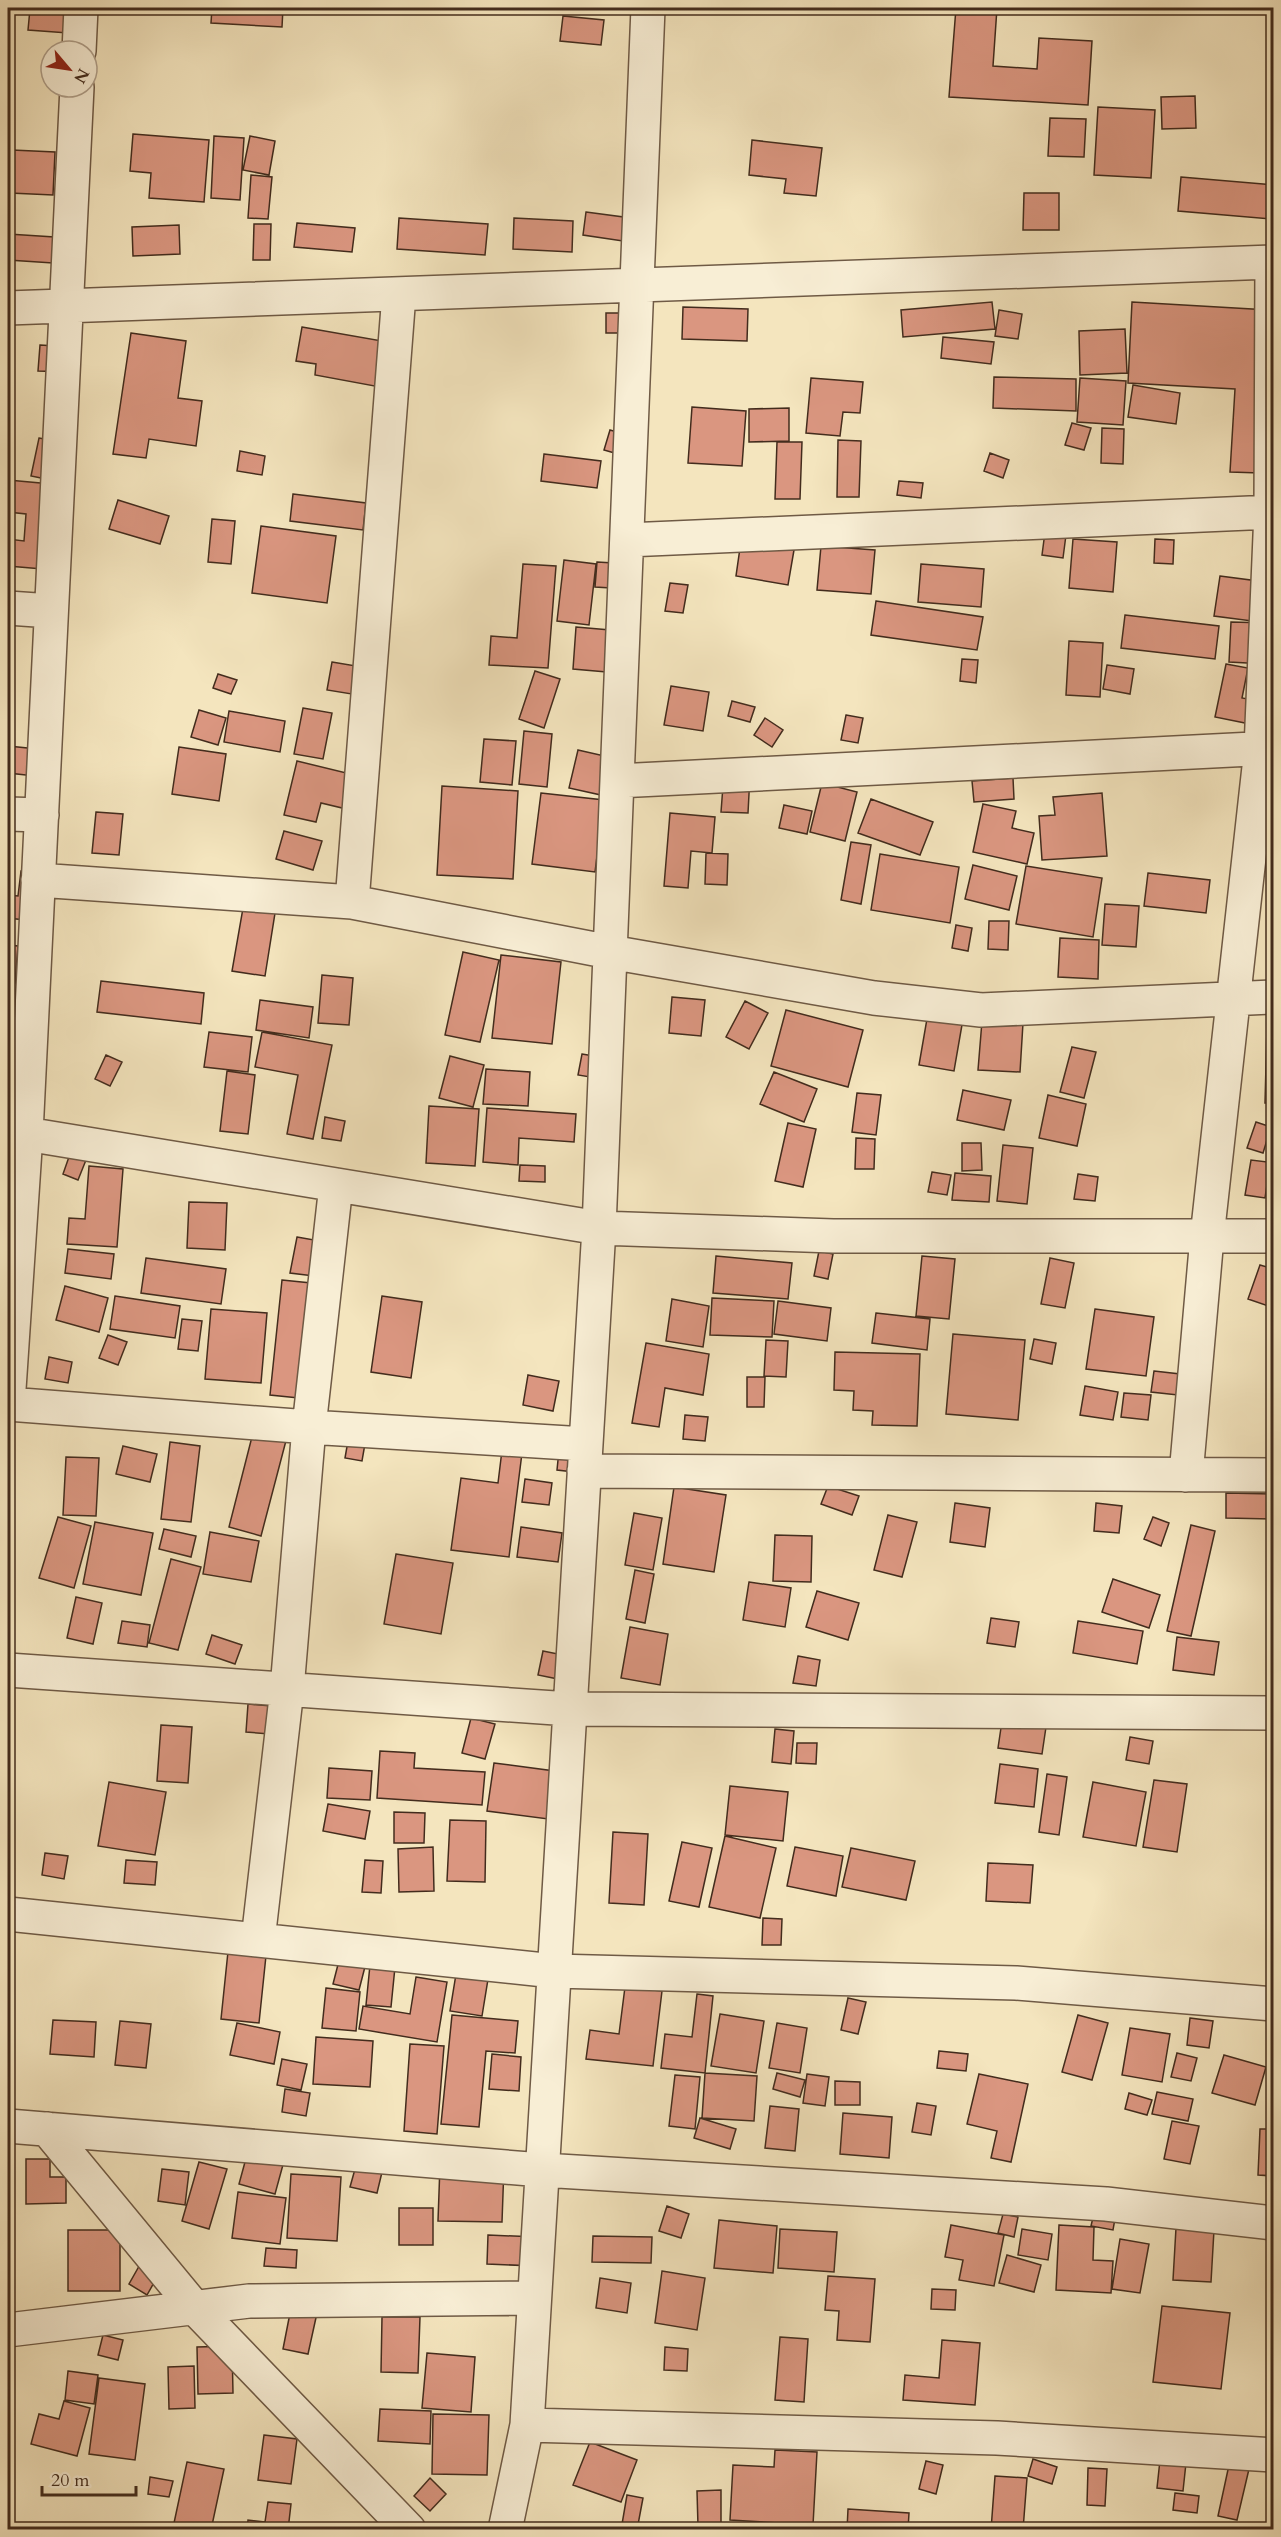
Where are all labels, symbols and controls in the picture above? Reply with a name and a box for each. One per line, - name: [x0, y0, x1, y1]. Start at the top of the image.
- north arrow: [39, 39, 99, 99]
- text: N: [68, 64, 94, 87]
- scale bar: [42, 2459, 136, 2497]
- text: 20 m: [51, 2468, 90, 2493]

